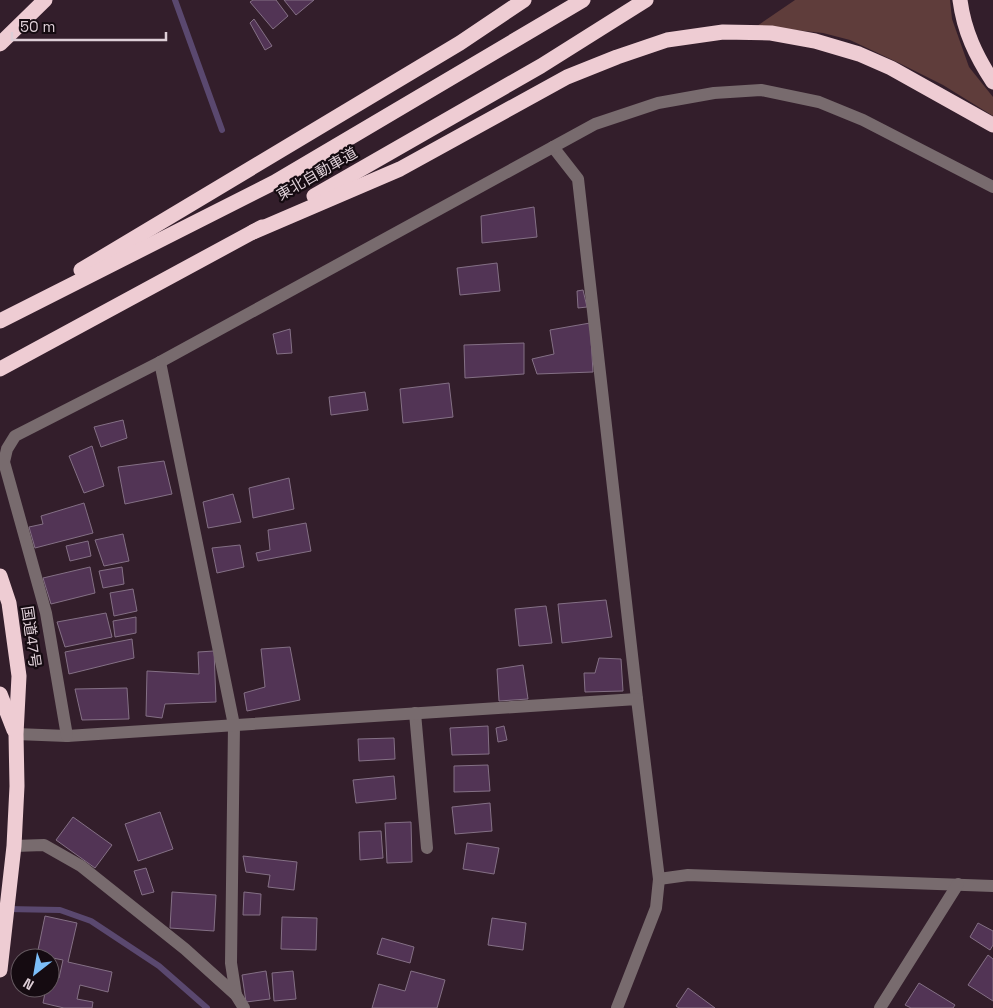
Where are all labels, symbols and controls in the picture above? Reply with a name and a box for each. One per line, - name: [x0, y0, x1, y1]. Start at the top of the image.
- scale bar: [12, 10, 166, 42]
- text: 50 m: [20, 17, 55, 36]
- street label: 東北自動車道: [273, 143, 360, 204]
- street label: 国道47号: [18, 605, 45, 669]
- north arrow: [10, 948, 60, 998]
- text: N: [20, 974, 37, 994]

